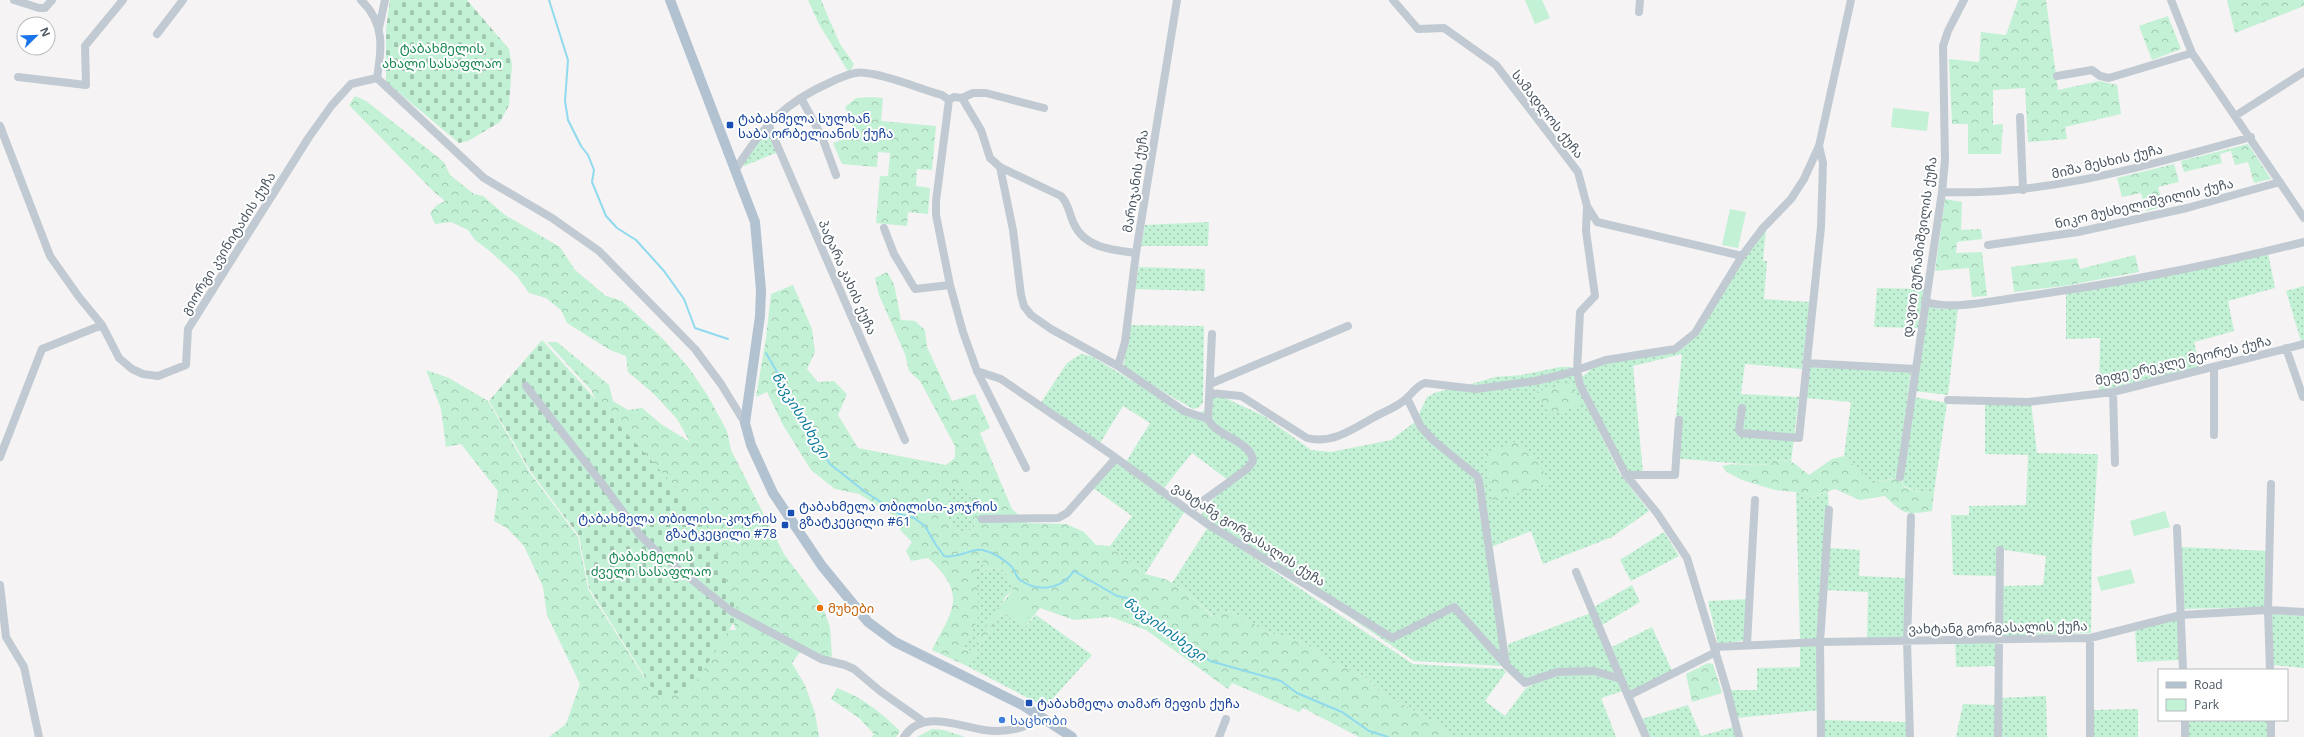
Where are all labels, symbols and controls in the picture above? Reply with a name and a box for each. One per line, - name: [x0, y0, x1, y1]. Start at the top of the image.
- north arrow: [16, 16, 56, 56]
- text: N: [37, 25, 54, 39]
- park label: ტაბახმელის ახალი სასაფლაო: [382, 39, 502, 72]
- street label: სამადლოს ქუჩა: [1508, 66, 1588, 162]
- place label: ტაბახმელა სულხან საბა ორბელიანის ქუჩა: [738, 109, 893, 142]
- marker: ტაბახმელა სულხან საბა ორბელიანის ქუჩა: [725, 120, 735, 130]
- street label: მარიჯანის ქუჩა: [1118, 128, 1152, 234]
- street label: მიშა მესხის ქუჩა: [2050, 139, 2164, 183]
- street label: დავით გურამიშვილის ქუჩა: [1897, 156, 1941, 338]
- street label: გიორგი კვინიტაძის ქუჩა: [176, 168, 280, 318]
- street label: ნიკო მუსხელიშვილის ქუჩა: [2053, 174, 2235, 232]
- street label: პატარა კახის ქუჩა: [815, 217, 881, 337]
- street label: მეფე ერეკლე მეორეს ქუჩა: [2093, 331, 2273, 389]
- water label: წავკისისხევი: [768, 368, 835, 462]
- street label: ვახტანგ გორგასალის ქუჩა: [1169, 478, 1329, 590]
- place label: ტაბახმელა თბილისი-კოჯრის გზატკეცილი #61: [799, 497, 998, 530]
- marker: ტაბახმელა თბილისი-კოჯრის გზატკეცილი #61: [786, 508, 796, 518]
- place label: ტაბახმელა თბილისი-კოჯრის გზატკეცილი #78: [578, 509, 777, 542]
- marker: ტაბახმელა თბილისი-კოჯრის გზატკეცილი #78: [780, 520, 790, 530]
- park label: ტაბახმელის ძველი სასაფლაო: [591, 547, 711, 580]
- water label: წავკისისხევი: [1120, 592, 1211, 666]
- place label: მუხები: [828, 599, 874, 617]
- marker: მუხები: [815, 603, 825, 613]
- street label: ვახტანგ გორგასალის ქუჩა: [1908, 616, 2088, 638]
- legend: [2158, 669, 2288, 721]
- text: Road: [2194, 676, 2223, 693]
- place label: ტაბახმელა თამარ მეფის ქუჩა: [1037, 694, 1240, 712]
- text: Park: [2194, 696, 2220, 713]
- marker: ტაბახმელა თამარ მეფის ქუჩა: [1024, 698, 1034, 708]
- place label: საცხობი: [1010, 711, 1067, 729]
- marker: საცხობი: [997, 715, 1007, 725]

